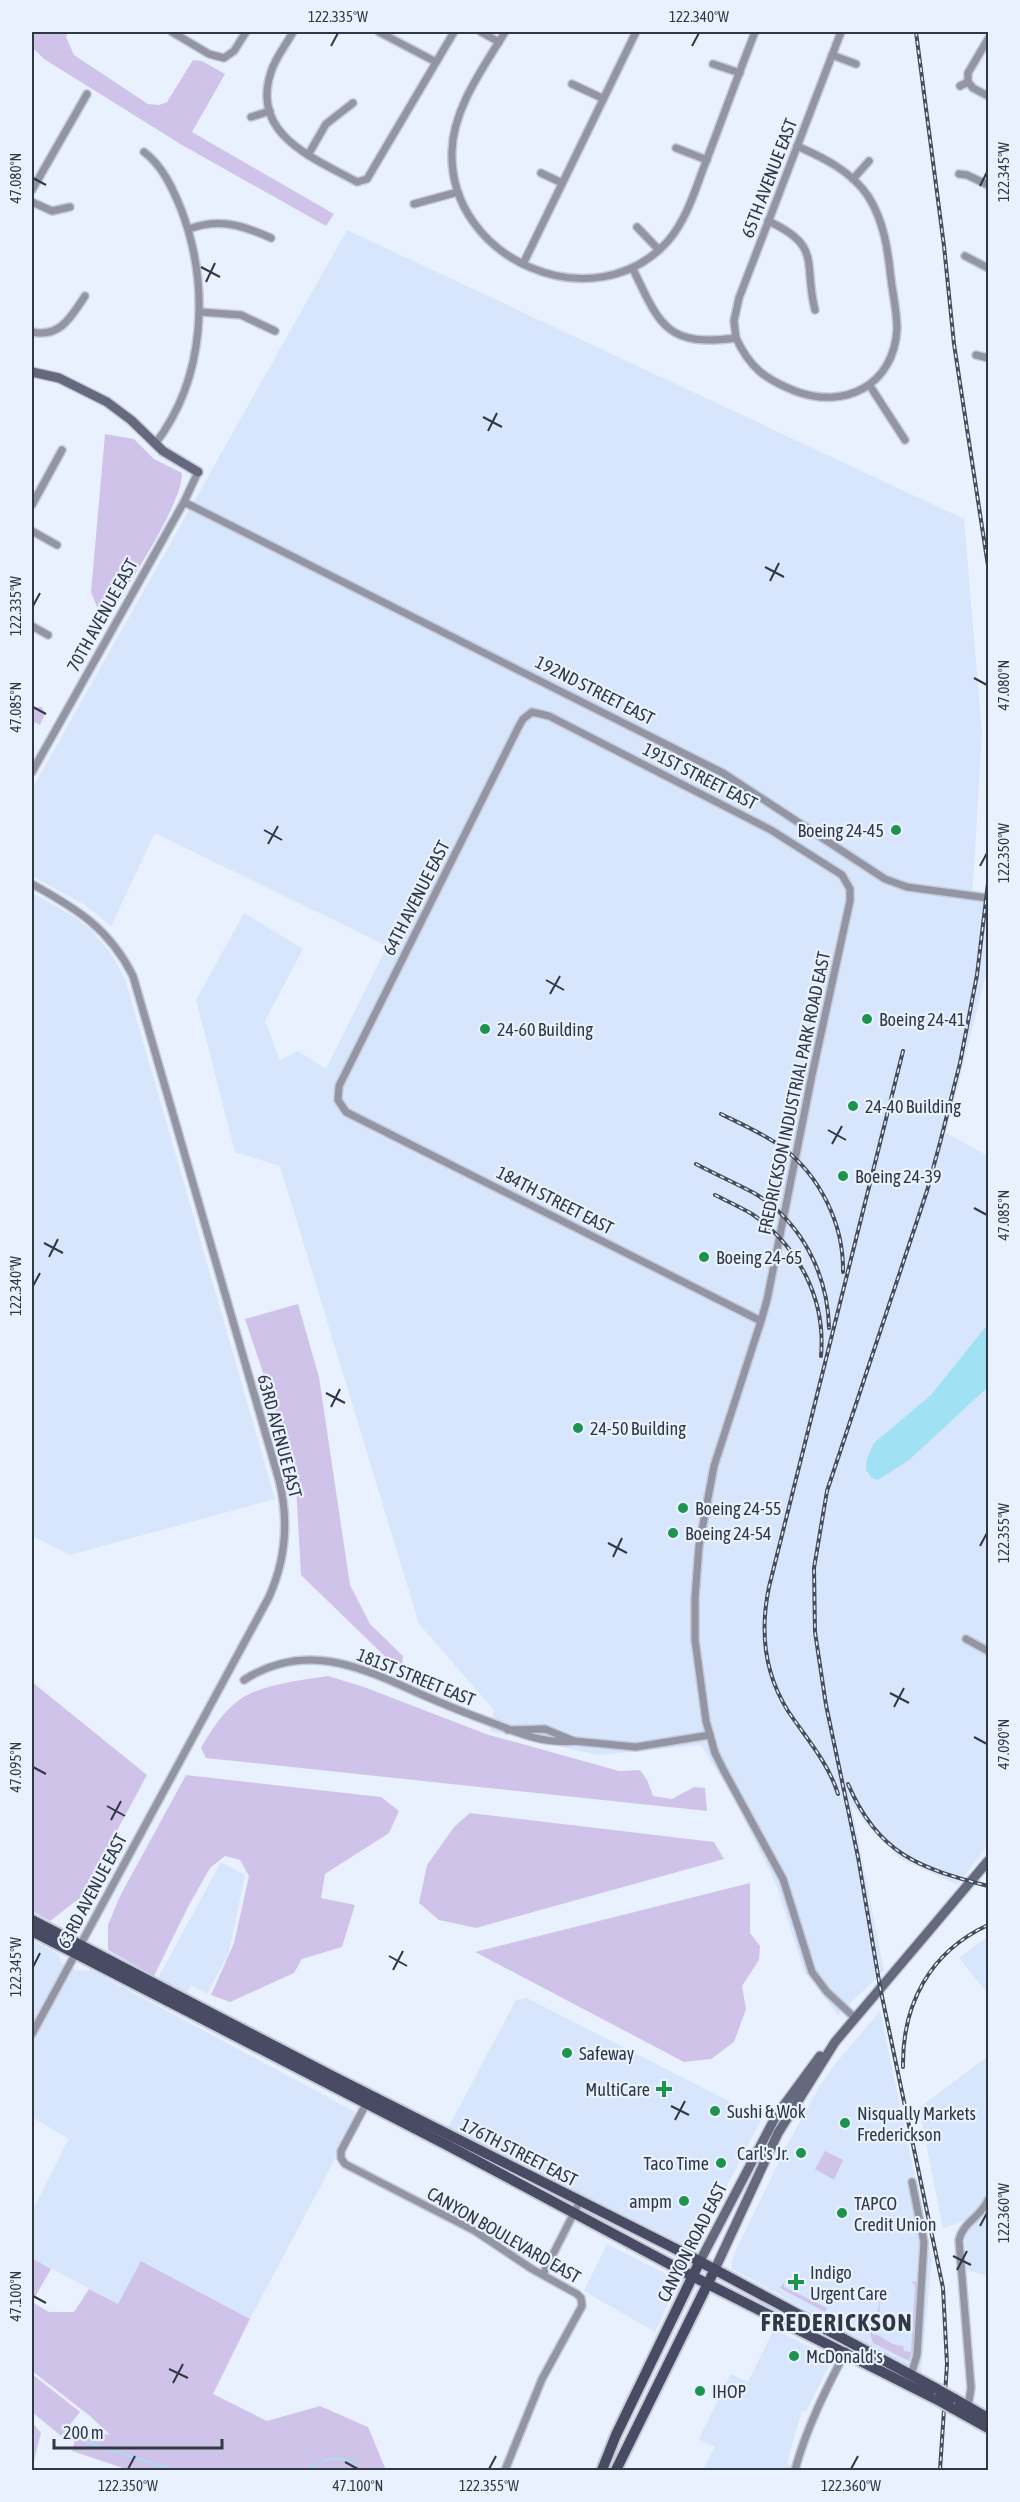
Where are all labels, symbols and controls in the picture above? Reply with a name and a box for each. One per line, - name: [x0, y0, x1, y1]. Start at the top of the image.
- text: 122.335°W: [308, 8, 368, 25]
- text: 122.340°W: [669, 8, 729, 25]
- street label: 65TH AVENUE EAST: [737, 115, 801, 241]
- text: 122.345°W: [995, 142, 1012, 202]
- text: 47.080°N: [7, 153, 24, 203]
- street label: 70TH AVENUE EAST: [62, 555, 142, 675]
- text: 122.335°W: [7, 576, 24, 636]
- street label: 192ND STREET EAST: [532, 651, 658, 729]
- text: 47.080°N: [995, 660, 1012, 710]
- text: 47.085°N: [7, 682, 24, 732]
- street label: 191ST STREET EAST: [639, 738, 761, 814]
- place label: Boeing 24-45: [797, 820, 884, 841]
- marker: Boeing 24-45: [889, 823, 903, 837]
- text: 122.350°W: [995, 823, 1012, 883]
- street label: 64TH AVENUE EAST: [378, 837, 454, 959]
- street label: FREDRICKSON INDUSTRIAL PARK ROAD EAST: [754, 950, 834, 1236]
- place label: Boeing 24-41: [879, 1009, 966, 1030]
- marker: Boeing 24-41: [860, 1012, 874, 1026]
- place label: 24-60 Building: [497, 1019, 593, 1040]
- marker: 24-60 Building: [478, 1022, 492, 1036]
- place label: 24-40 Building: [865, 1096, 961, 1117]
- marker: 24-40 Building: [846, 1099, 860, 1113]
- street label: 184TH STREET EAST: [493, 1162, 617, 1239]
- place label: Boeing 24-39: [855, 1166, 942, 1187]
- marker: Boeing 24-39: [836, 1169, 850, 1183]
- text: 47.085°N: [995, 1190, 1012, 1240]
- place label: Boeing 24-65: [716, 1247, 803, 1268]
- marker: Boeing 24-65: [697, 1250, 711, 1264]
- text: 122.340°W: [7, 1256, 24, 1316]
- street label: 63RD AVENUE EAST: [253, 1372, 307, 1500]
- place label: 24-50 Building: [590, 1418, 686, 1439]
- marker: 24-50 Building: [571, 1421, 585, 1435]
- place label: Boeing 24-55: [695, 1498, 782, 1519]
- marker: Boeing 24-55: [676, 1501, 690, 1515]
- text: 122.355°W: [995, 1503, 1012, 1563]
- place label: Boeing 24-54: [685, 1523, 772, 1544]
- marker: Boeing 24-54: [666, 1526, 680, 1540]
- street label: 181ST STREET EAST: [354, 1644, 478, 1710]
- text: 47.090°N: [995, 1719, 1012, 1769]
- text: 47.095°N: [7, 1742, 24, 1792]
- street label: 63RD AVENUE EAST: [53, 1830, 131, 1952]
- text: 122.345°W: [7, 1937, 24, 1997]
- place label: Safeway: [579, 2043, 634, 2064]
- marker: Safeway: [560, 2046, 574, 2060]
- place label: MultiCare: [585, 2079, 650, 2100]
- marker: MultiCare: [655, 2080, 673, 2098]
- place label: Sushi & Wok: [727, 2101, 806, 2122]
- place label: Nisqually Markets Frederickson: [857, 2103, 976, 2145]
- marker: Sushi & Wok: [708, 2104, 722, 2118]
- street label: 176TH STREET EAST: [457, 2114, 581, 2191]
- marker: Nisqually Markets Frederickson: [838, 2116, 852, 2130]
- place label: Carl's Jr.: [737, 2143, 789, 2164]
- marker: Carl's Jr.: [794, 2146, 808, 2160]
- place label: Taco Time: [644, 2153, 709, 2174]
- marker: Taco Time: [714, 2156, 728, 2170]
- street label: CANYON ROAD EAST: [653, 2179, 731, 2305]
- street label: CANYON BOULEVARD EAST: [424, 2182, 585, 2288]
- text: 122.360°W: [995, 2183, 1012, 2243]
- place label: ampm: [629, 2191, 672, 2212]
- place label: TAPCO Credit Union: [854, 2193, 937, 2235]
- marker: ampm: [677, 2194, 691, 2208]
- marker: TAPCO Credit Union: [835, 2206, 849, 2220]
- place label: Indigo Urgent Care: [810, 2262, 887, 2304]
- text: 47.100°N: [7, 2271, 24, 2321]
- marker: Indigo Urgent Care: [787, 2273, 805, 2291]
- district label: FREDERICKSON: [761, 2309, 913, 2336]
- place label: McDonald's: [806, 2346, 883, 2367]
- marker: McDonald's: [787, 2349, 801, 2363]
- place label: IHOP: [712, 2381, 747, 2402]
- marker: IHOP: [693, 2384, 707, 2398]
- scale bar: [54, 2412, 222, 2450]
- text: 200 m: [63, 2422, 104, 2443]
- text: 122.350°W: [98, 2477, 158, 2494]
- text: 47.100°N: [333, 2477, 383, 2494]
- text: 122.355°W: [459, 2477, 519, 2494]
- text: 122.360°W: [821, 2477, 881, 2494]

